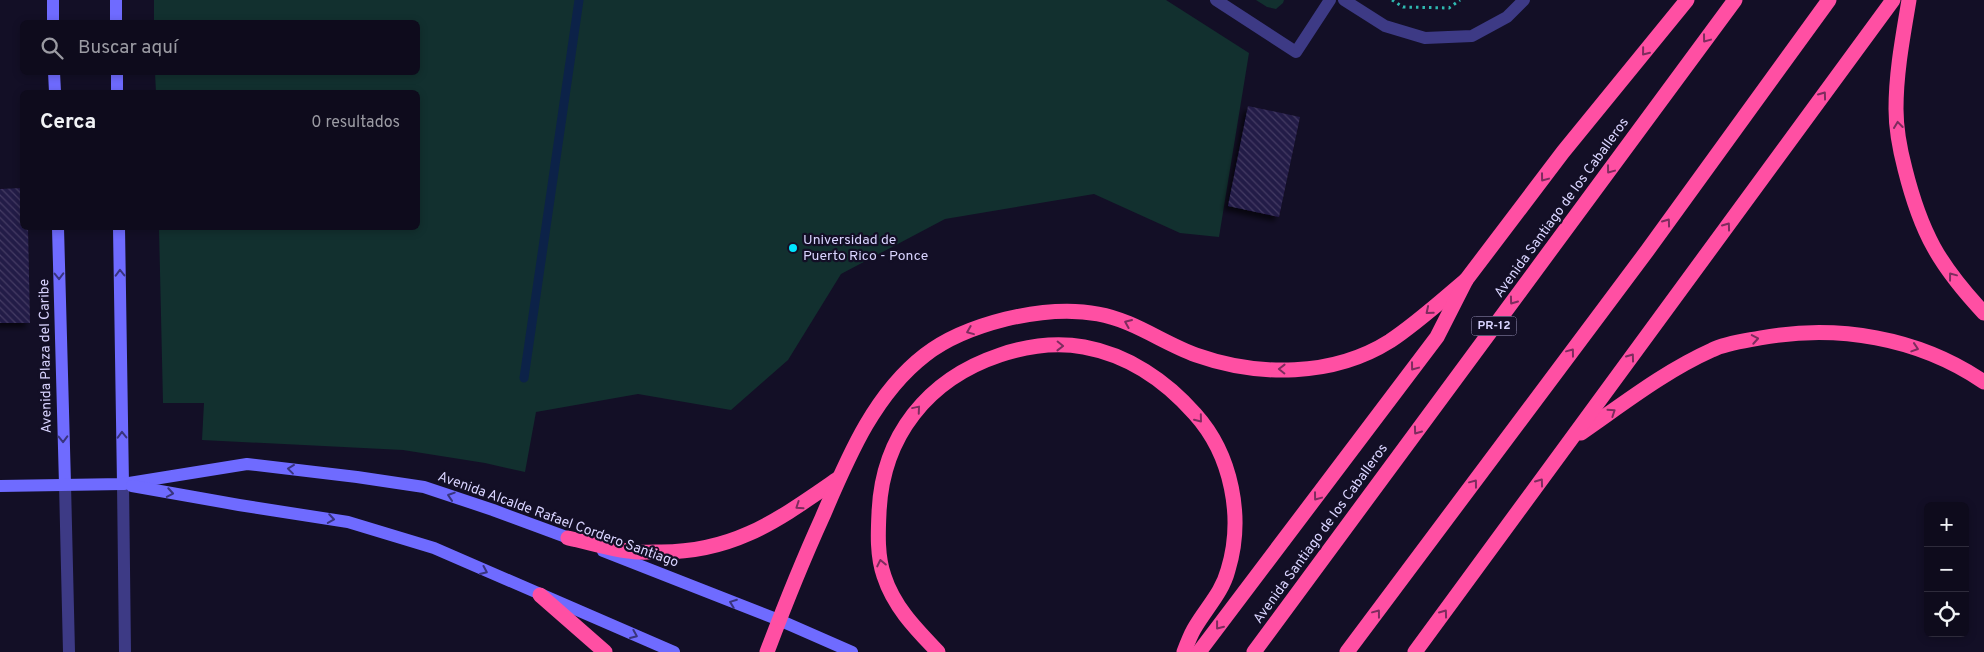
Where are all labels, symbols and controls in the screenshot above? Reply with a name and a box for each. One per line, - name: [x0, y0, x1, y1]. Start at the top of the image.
- search box: [20, 20, 420, 75]
- one-way arrow: [1703, 33, 1712, 43]
- icon: search: [38, 34, 66, 62]
- text: Buscar aquí: [78, 36, 178, 60]
- one-way arrow: [1642, 46, 1651, 55]
- one-way arrow: [1817, 91, 1826, 101]
- text: Cerca: [40, 109, 96, 136]
- text: 0 resultados: [311, 113, 400, 133]
- street label: Avenida Santiago de los Caballeros: [1491, 115, 1633, 301]
- one-way arrow: [1893, 121, 1903, 130]
- one-way arrow: [1607, 164, 1615, 173]
- one-way arrow: [1541, 172, 1549, 181]
- one-way arrow: [1662, 219, 1670, 228]
- one-way arrow: [1721, 222, 1730, 232]
- place label: Universidad de Puerto Rico - Ponce: [803, 232, 928, 265]
- marker: Universidad de Puerto Rico - Ponce: [787, 242, 799, 254]
- one-way arrow: [114, 268, 125, 276]
- one-way arrow: [54, 272, 65, 280]
- one-way arrow: [1950, 273, 1958, 282]
- street label: Avenida Plaza del Caribe: [36, 279, 56, 433]
- one-way arrow: [1510, 295, 1519, 305]
- one-way arrow: [1425, 306, 1434, 315]
- road number: PR-12: [1472, 316, 1516, 336]
- one-way arrow: [1124, 319, 1133, 330]
- one-way arrow: [966, 325, 975, 335]
- one-way arrow: [1751, 334, 1759, 345]
- one-way arrow: [1057, 340, 1065, 351]
- one-way arrow: [1911, 342, 1919, 352]
- one-way arrow: [1565, 349, 1573, 358]
- one-way arrow: [1625, 354, 1634, 363]
- one-way arrow: [1412, 361, 1420, 370]
- one-way arrow: [1277, 364, 1285, 374]
- one-way arrow: [911, 406, 920, 415]
- one-way arrow: [1606, 409, 1615, 418]
- one-way arrow: [1194, 413, 1202, 422]
- one-way arrow: [1414, 425, 1423, 435]
- one-way arrow: [117, 431, 127, 438]
- one-way arrow: [58, 435, 69, 443]
- street label: Avenida Santiago de los Caballeros: [1250, 441, 1392, 627]
- one-way arrow: [286, 464, 294, 475]
- street label: Avenida Alcalde Rafael Cordero Santiago: [435, 468, 681, 572]
- one-way arrow: [1534, 478, 1543, 488]
- one-way arrow: [1468, 480, 1476, 489]
- one-way arrow: [166, 487, 175, 497]
- one-way arrow: [447, 491, 455, 501]
- one-way arrow: [1314, 491, 1323, 501]
- one-way arrow: [795, 499, 804, 509]
- map controls: [1924, 502, 1969, 637]
- button: +: [1924, 502, 1969, 547]
- one-way arrow: [326, 514, 335, 524]
- button: −: [1924, 547, 1969, 592]
- one-way arrow: [877, 558, 887, 567]
- one-way arrow: [479, 564, 488, 575]
- button: locate: [1924, 592, 1969, 637]
- one-way arrow: [730, 598, 738, 608]
- one-way arrow: [1438, 609, 1447, 619]
- one-way arrow: [1371, 610, 1379, 619]
- one-way arrow: [1216, 620, 1225, 630]
- one-way arrow: [629, 628, 638, 639]

